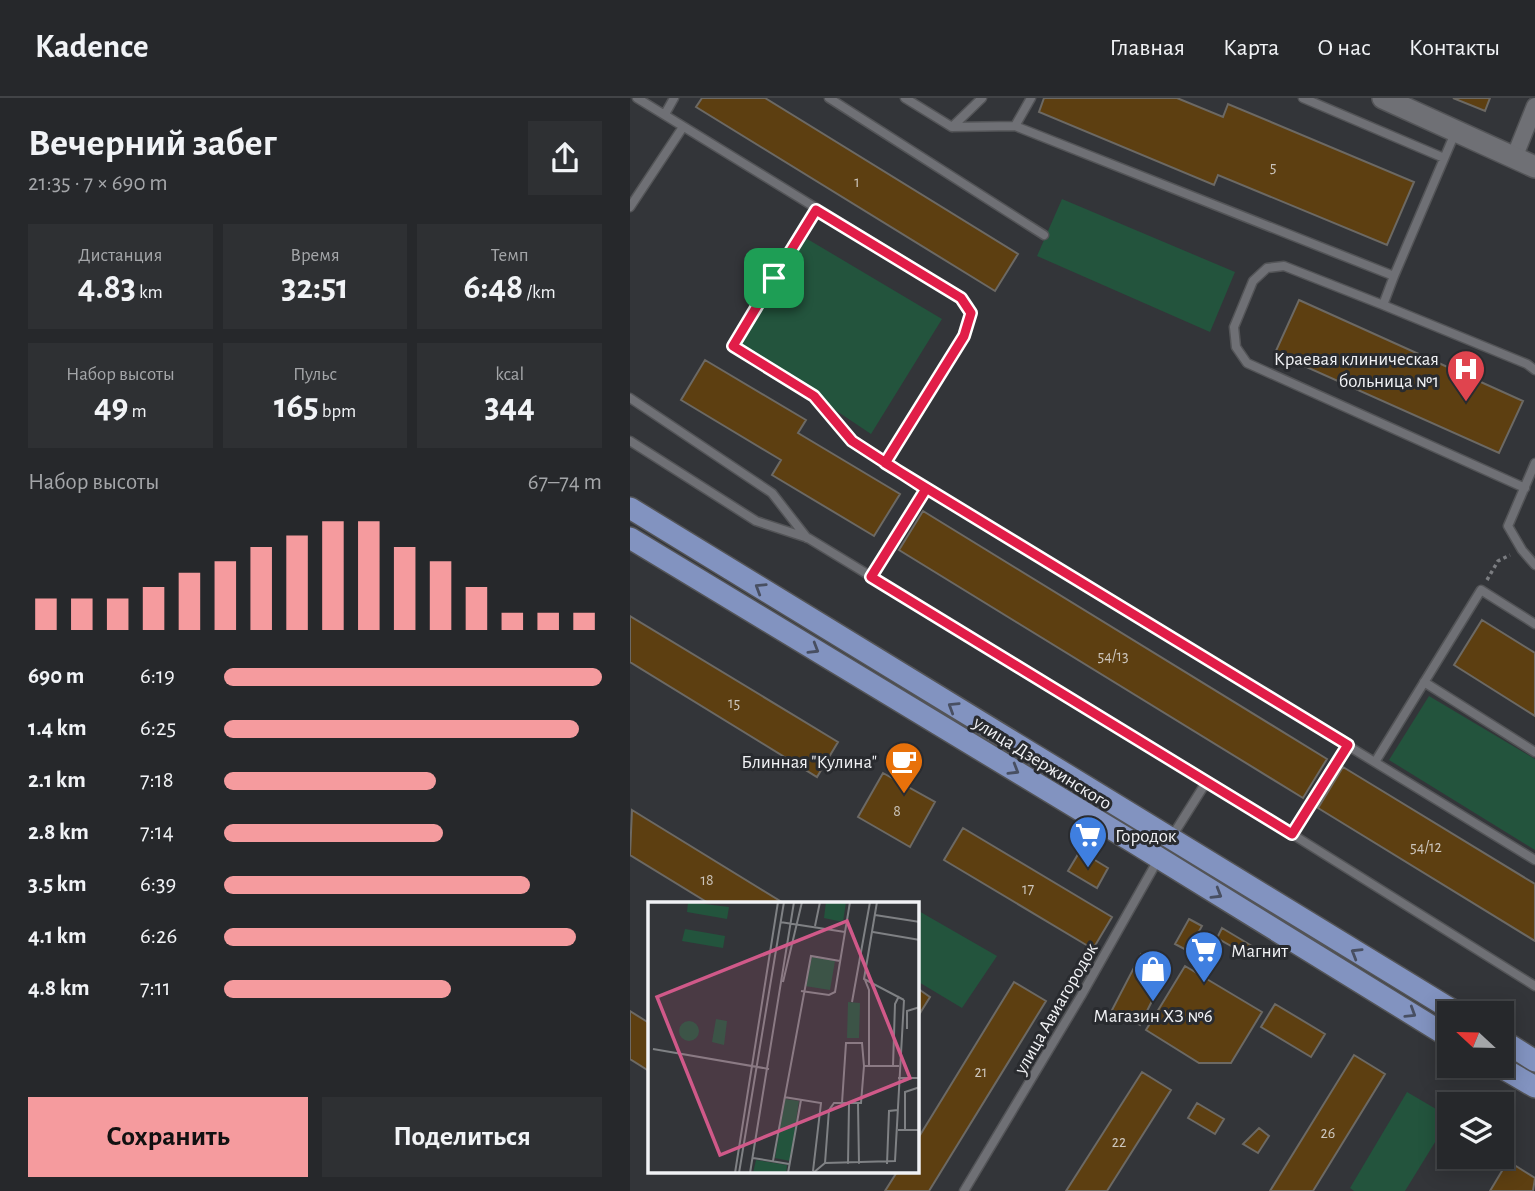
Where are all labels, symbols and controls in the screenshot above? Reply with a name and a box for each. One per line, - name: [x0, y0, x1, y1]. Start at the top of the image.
- text: Kadence: [35, 31, 149, 64]
- text: Главная: [1110, 36, 1185, 60]
- text: Карта: [1223, 36, 1279, 60]
- text: О нас: [1317, 36, 1371, 60]
- text: Контакты: [1409, 36, 1500, 60]
- button: share: [528, 121, 602, 195]
- text: Вечерний забег: [28, 125, 277, 163]
- house number: 5: [1270, 159, 1276, 175]
- text: 21:35 · 7 × 690 m: [28, 172, 168, 195]
- house number: 1: [854, 174, 860, 190]
- text: Дистанция: [78, 246, 162, 265]
- text: Время: [290, 246, 340, 265]
- text: Темп: [491, 246, 529, 265]
- pin: [744, 248, 804, 308]
- icon: arrive: [755, 259, 793, 297]
- text: 4.83: [78, 270, 136, 305]
- text: 32:51: [281, 270, 349, 305]
- text: 6:48: [464, 270, 523, 305]
- text: km: [136, 283, 163, 302]
- text: /km: [523, 283, 556, 302]
- hospital icon: Краевая клиническая больница №1: [1445, 348, 1487, 403]
- place label: Краевая клиническая больница №1: [1274, 350, 1439, 391]
- text: Набор высоты: [66, 365, 175, 384]
- text: Пульс: [293, 365, 337, 384]
- text: kcal: [495, 365, 524, 384]
- text: 49: [94, 389, 128, 424]
- text: 165: [274, 389, 319, 424]
- text: 344: [485, 389, 535, 424]
- text: m: [128, 402, 147, 421]
- text: bpm: [319, 402, 356, 421]
- text: Набор высоты: [28, 471, 160, 494]
- text: 67–74 m: [528, 471, 602, 494]
- one-way arrow: [754, 583, 767, 596]
- one-way arrow: [807, 641, 820, 654]
- house number: 54/13: [1097, 648, 1129, 664]
- text: 690 m: [28, 665, 84, 688]
- text: 6:19: [140, 665, 175, 688]
- house number: 15: [728, 695, 740, 711]
- one-way arrow: [948, 702, 961, 715]
- street label: улица Дзержинского: [969, 713, 1115, 813]
- text: 1.4 km: [28, 717, 87, 740]
- text: 6:25: [140, 717, 176, 740]
- cafe icon: Блинная "Кулина": [883, 740, 925, 795]
- place label: Блинная "Кулина": [741, 753, 877, 772]
- one-way arrow: [1006, 762, 1019, 775]
- text: 2.1 km: [28, 769, 86, 792]
- text: 7:18: [140, 769, 174, 792]
- house number: 8: [893, 803, 901, 819]
- supermarket icon: Городок: [1067, 814, 1109, 869]
- text: 2.8 km: [28, 821, 89, 844]
- text: 7:14: [140, 821, 174, 844]
- place label: Городок: [1115, 827, 1177, 846]
- house number: 54/12: [1410, 839, 1442, 855]
- house number: 18: [700, 872, 714, 888]
- text: 3.5 km: [28, 873, 87, 896]
- text: 6:39: [140, 873, 176, 896]
- house number: 17: [1022, 881, 1034, 897]
- one-way arrow: [1209, 886, 1222, 899]
- inset map: [648, 902, 919, 1174]
- text: 4.1 km: [28, 925, 87, 948]
- text: 6:26: [140, 925, 177, 948]
- supermarket icon: Магнит: [1183, 929, 1225, 984]
- street label: улица Авиагородок: [1011, 940, 1102, 1078]
- place label: Магнит: [1231, 942, 1288, 961]
- shop icon: Магазин ХЗ №6: [1132, 948, 1174, 1003]
- one-way arrow: [1351, 948, 1364, 961]
- text: 4.8 km: [28, 977, 90, 1000]
- text: 7:11: [140, 977, 171, 1000]
- north arrow: [1437, 1001, 1514, 1078]
- map controls: [1437, 1001, 1514, 1169]
- one-way arrow: [1403, 1005, 1416, 1018]
- place label: Магазин ХЗ №6: [1093, 1007, 1213, 1026]
- house number: 21: [975, 1064, 987, 1080]
- button: layers: [1437, 1092, 1514, 1169]
- button: Сохранить: [28, 1097, 308, 1177]
- button: Поделиться: [322, 1097, 602, 1177]
- house number: 26: [1321, 1125, 1335, 1141]
- house number: 22: [1112, 1134, 1126, 1150]

